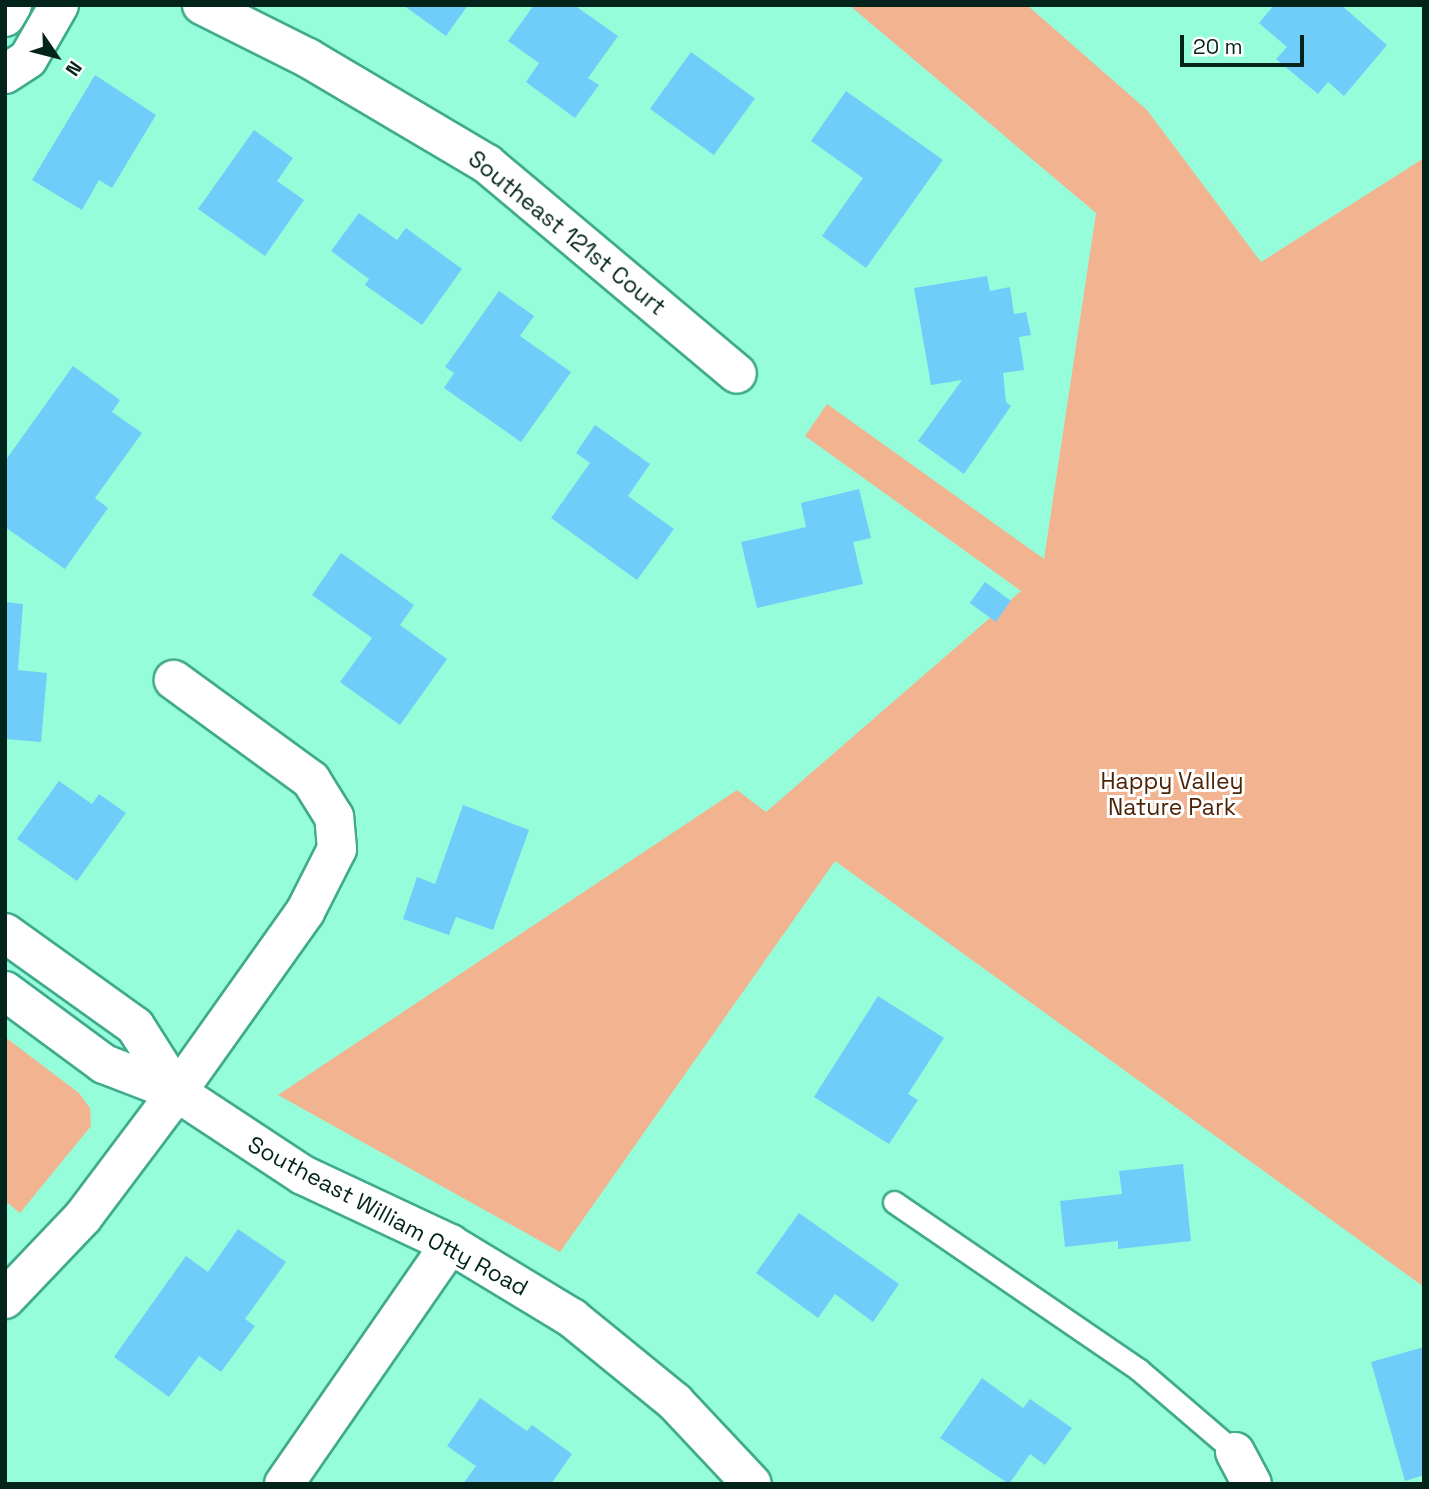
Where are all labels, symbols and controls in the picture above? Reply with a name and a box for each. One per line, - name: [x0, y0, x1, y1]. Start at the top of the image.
- north arrow: [21, 21, 91, 91]
- scale bar: [1184, 21, 1308, 65]
- text: 20 m: [1193, 33, 1243, 60]
- text: N: [60, 56, 88, 81]
- street label: Southeast 121st Court: [463, 145, 671, 321]
- park label: Happy Valley Nature Park: [1100, 767, 1244, 821]
- street label: Southeast William Otty Road: [243, 1130, 533, 1302]

